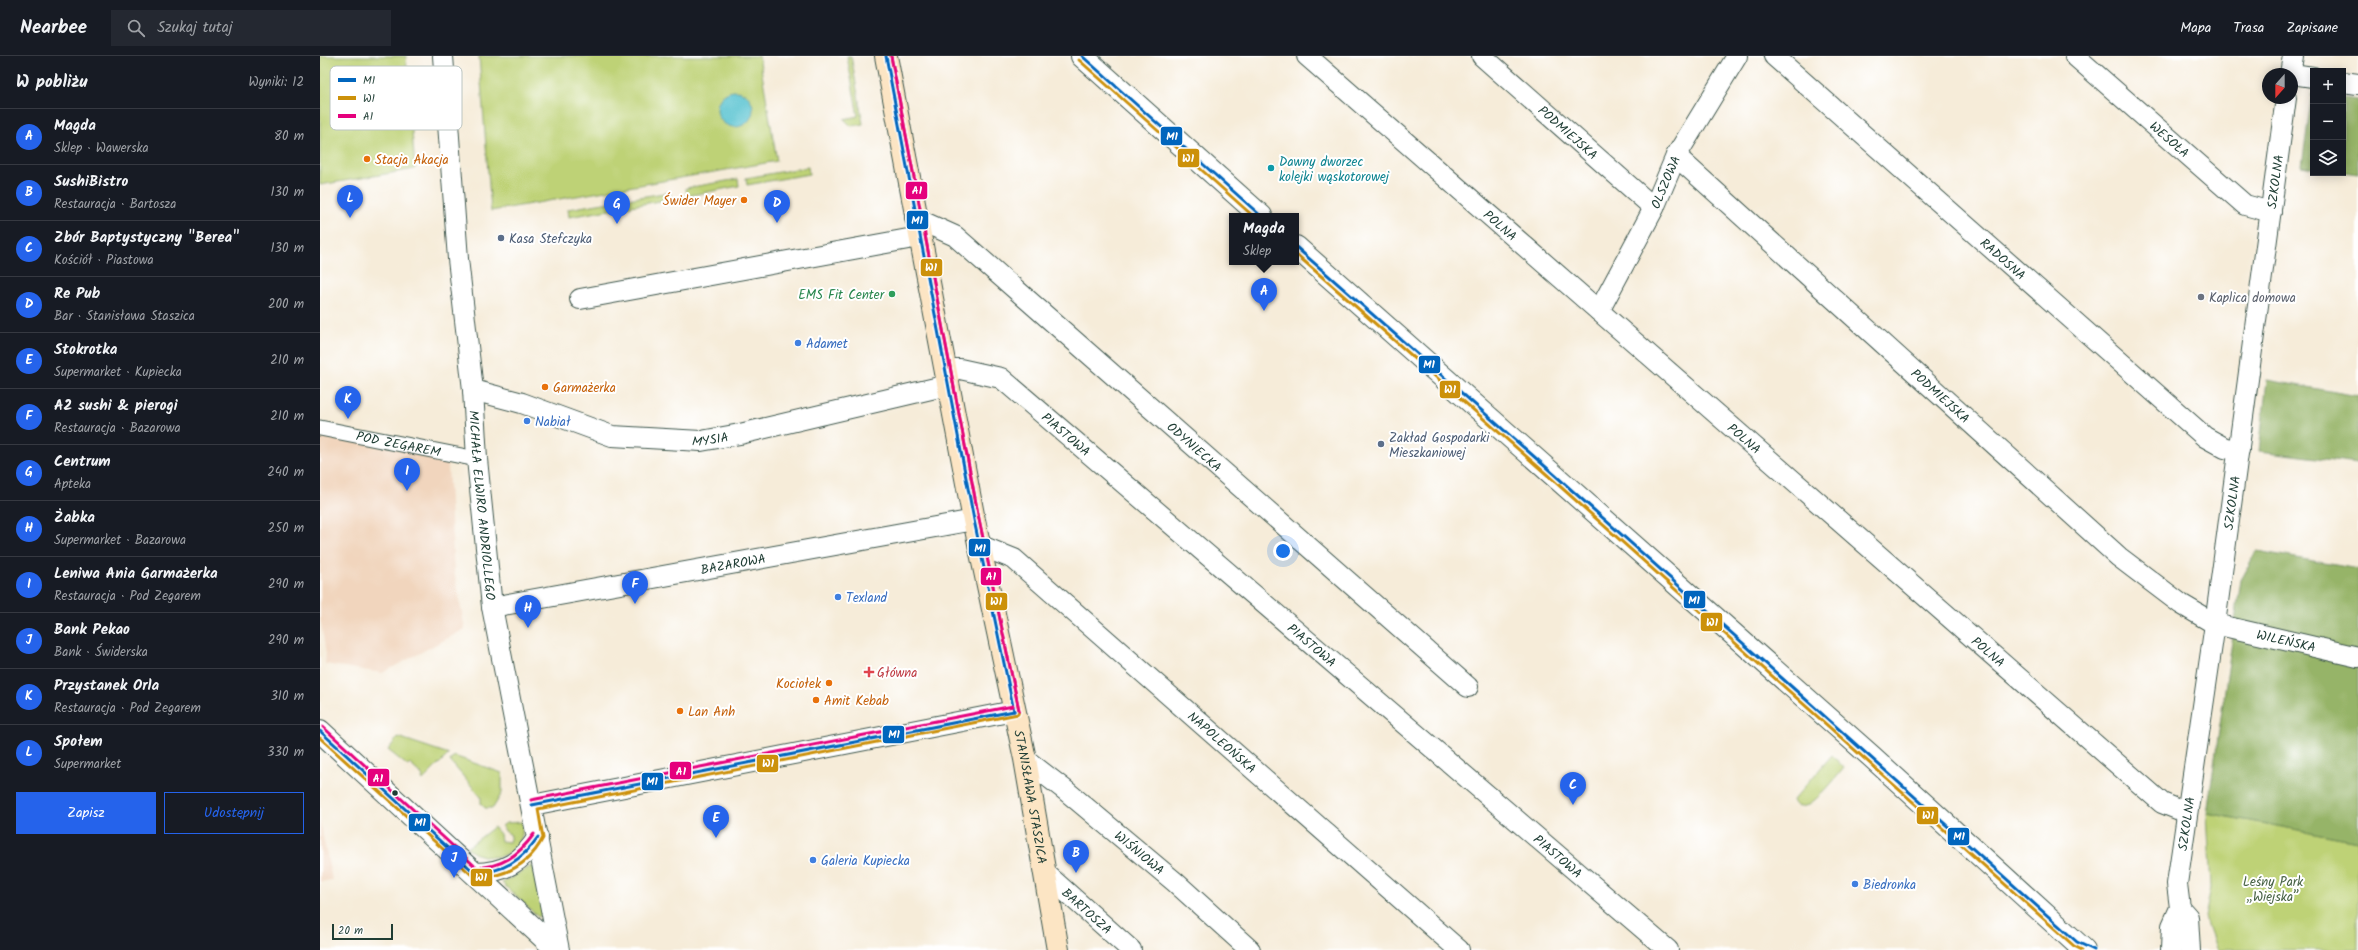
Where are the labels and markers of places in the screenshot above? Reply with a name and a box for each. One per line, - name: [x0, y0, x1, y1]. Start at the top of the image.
- place label: Stacja Akacja: [375, 150, 449, 171]
- place label: Dawny dworzec kolejki wąskotorowej: [1279, 152, 1390, 188]
- marker: Stacja Akacja: [362, 154, 372, 164]
- marker: Dawny dworzec kolejki wąskotorowej: [1266, 163, 1276, 173]
- pin: L: [337, 185, 363, 218]
- pin: D: [764, 190, 790, 223]
- pin: G: [604, 191, 630, 224]
- place label: Świder Mayer: [663, 191, 737, 212]
- marker: Świder Mayer: [739, 195, 749, 205]
- place label: Kasa Stefczyka: [509, 229, 592, 250]
- marker: Kasa Stefczyka: [496, 233, 506, 243]
- pin: A: [1251, 278, 1277, 311]
- place label: EMS Fit Center: [798, 285, 885, 306]
- place label: Kaplica domowa: [2209, 288, 2296, 309]
- marker: EMS Fit Center: [887, 289, 897, 299]
- marker: Kaplica domowa: [2196, 292, 2206, 302]
- place label: Adamet: [806, 334, 849, 355]
- marker: Adamet: [793, 338, 803, 348]
- place label: Garmażerka: [553, 378, 616, 399]
- marker: Garmażerka: [540, 382, 550, 392]
- pin: K: [335, 386, 361, 419]
- place label: Nabiał: [535, 412, 571, 433]
- marker: Nabiał: [522, 416, 532, 426]
- place label: Zakład Gospodarki Mieszkaniowej: [1389, 428, 1490, 464]
- marker: Zakład Gospodarki Mieszkaniowej: [1376, 439, 1386, 449]
- pin: I: [394, 458, 420, 491]
- pin: F: [622, 571, 648, 604]
- place label: Texland: [846, 588, 888, 609]
- marker: Texland: [833, 592, 843, 602]
- pin: H: [515, 595, 541, 628]
- place label: Główna: [877, 663, 917, 684]
- marker: Główna: [864, 667, 874, 677]
- place label: Kociołek: [776, 674, 822, 695]
- marker: Kociołek: [824, 678, 834, 688]
- place label: Amit Kebab: [824, 691, 889, 712]
- marker: Amit Kebab: [811, 695, 821, 705]
- place label: Lan Anh: [688, 702, 735, 723]
- marker: Lan Anh: [675, 706, 685, 716]
- pin: C: [1560, 772, 1586, 805]
- unlabelled marker: [390, 788, 400, 798]
- pin: E: [703, 805, 729, 838]
- pin: B: [1063, 840, 1089, 873]
- pin: J: [441, 845, 467, 878]
- place label: Galeria Kupiecka: [821, 851, 910, 872]
- marker: Galeria Kupiecka: [808, 855, 818, 865]
- place label: Biedronka: [1863, 875, 1916, 896]
- marker: Biedronka: [1850, 879, 1860, 889]

